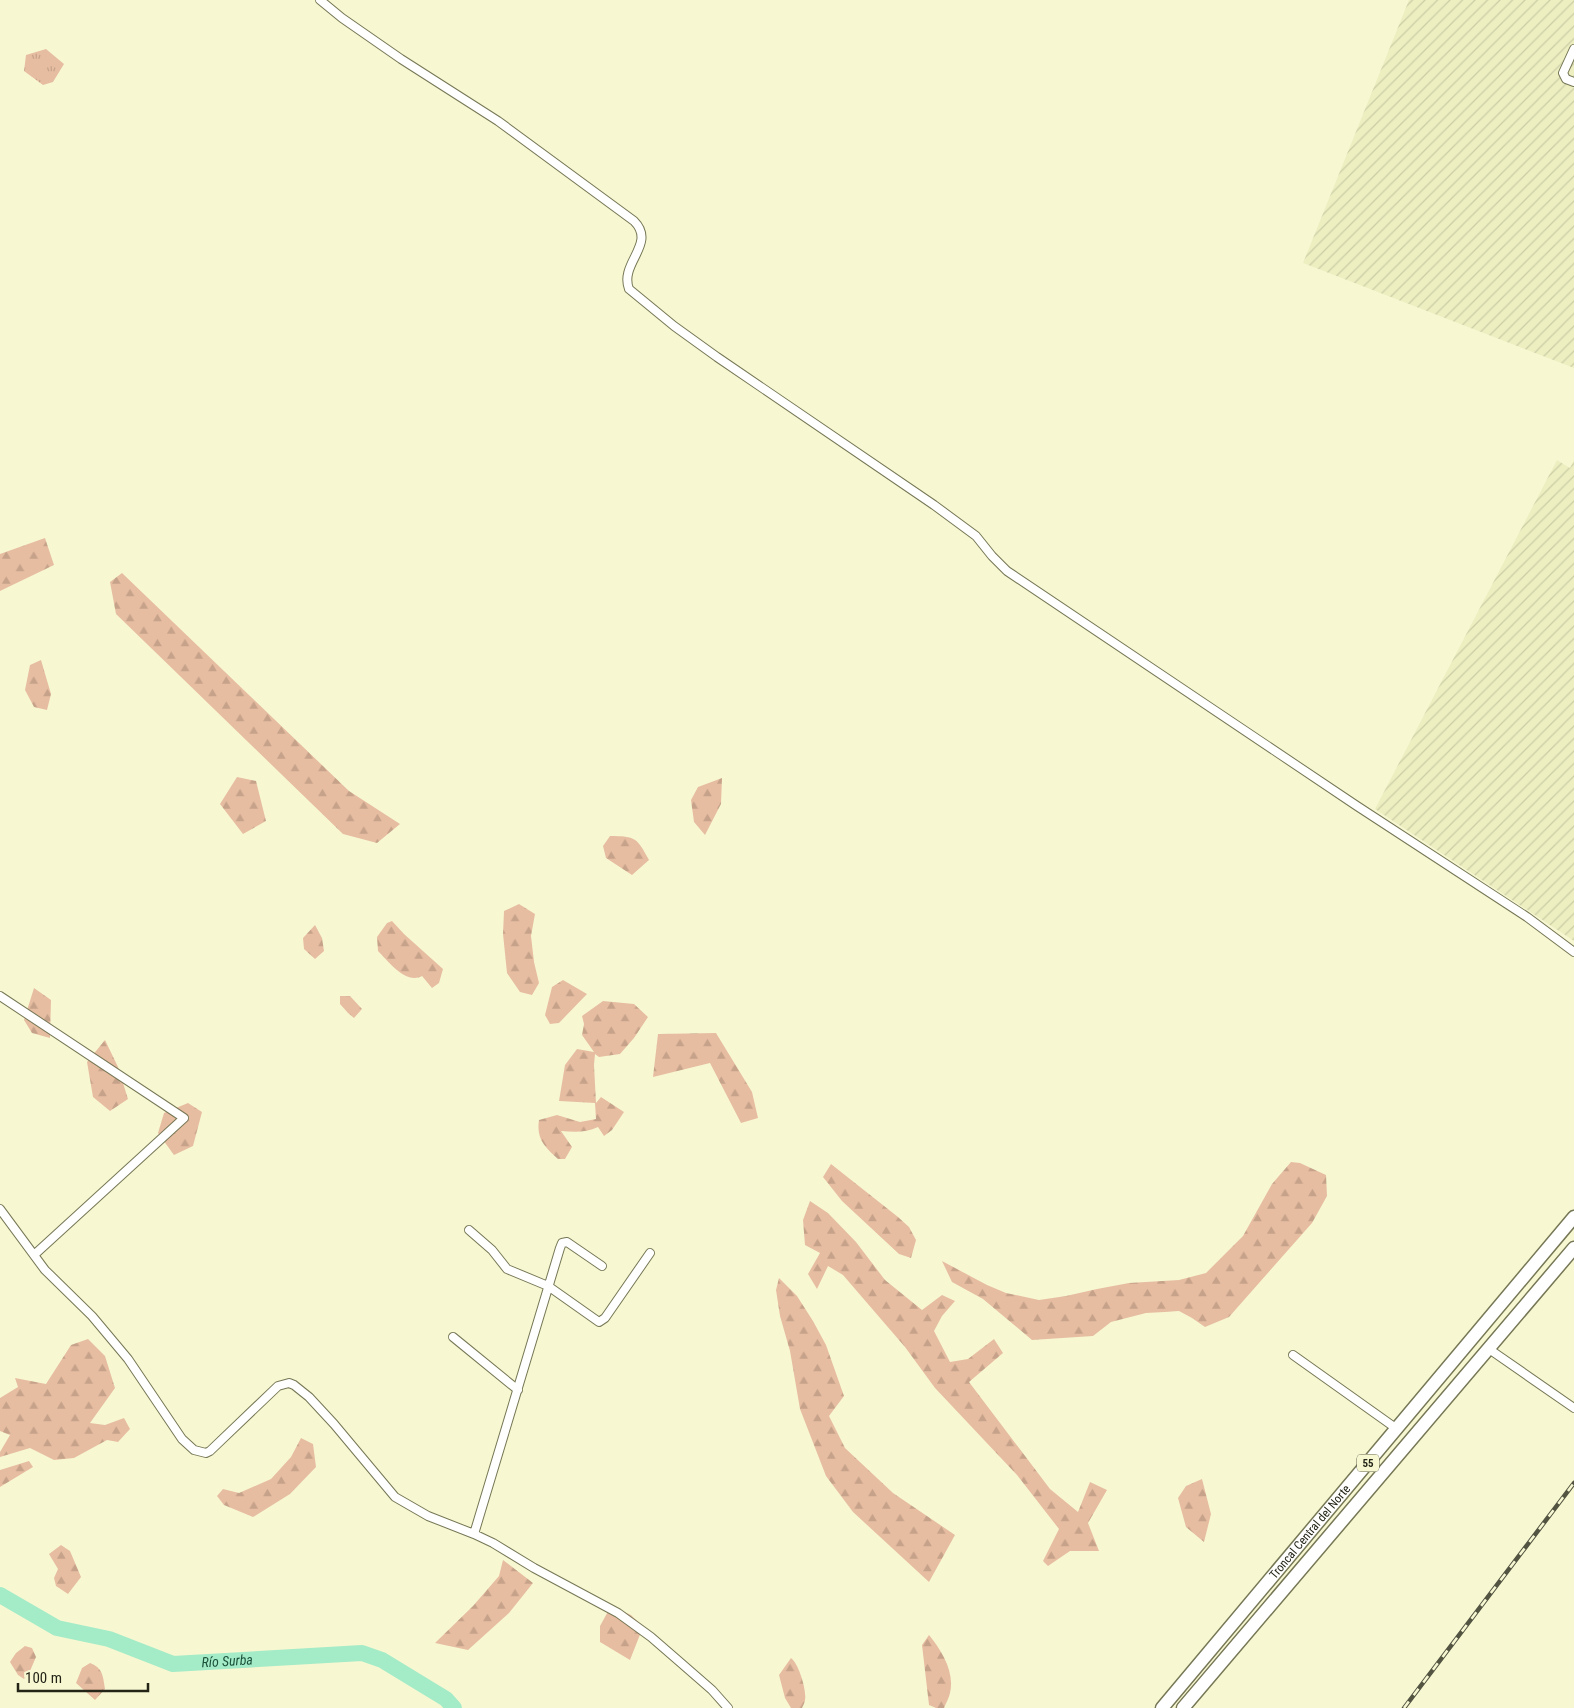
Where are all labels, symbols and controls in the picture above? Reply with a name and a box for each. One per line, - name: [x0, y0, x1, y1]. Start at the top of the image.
- road number: 55: [1357, 1455, 1379, 1472]
- street label: Troncal Central del Norte: [1266, 1482, 1353, 1582]
- water label: Río Surba: [201, 1651, 253, 1670]
- scale bar: [18, 1660, 148, 1692]
- text: 100 m: [25, 1669, 62, 1687]

